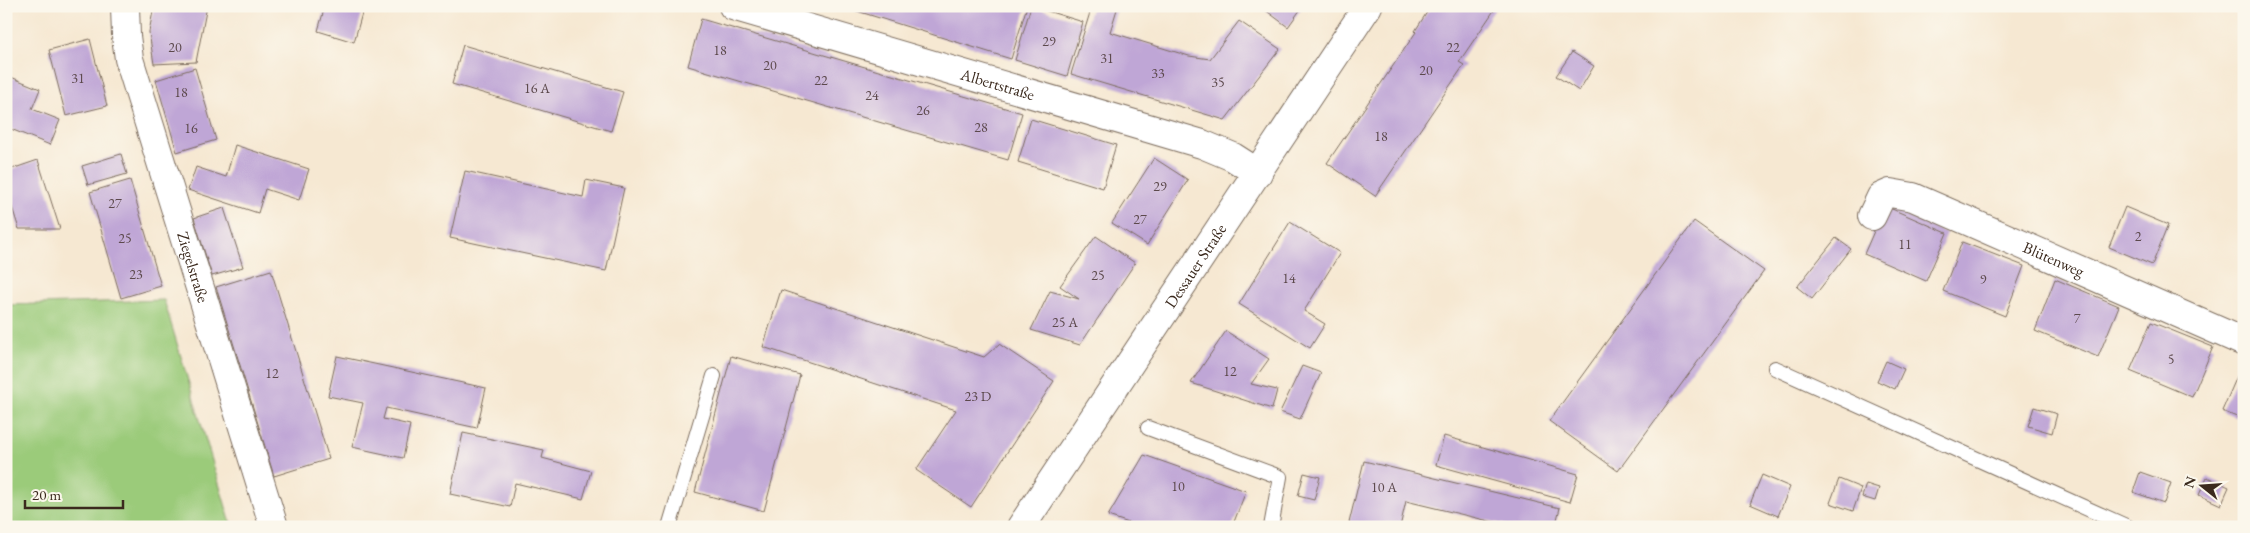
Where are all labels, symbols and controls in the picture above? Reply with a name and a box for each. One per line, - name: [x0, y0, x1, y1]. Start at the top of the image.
- house number: 29: [1042, 32, 1056, 50]
- house number: 20: [168, 38, 182, 56]
- house number: 22: [1446, 38, 1460, 56]
- house number: 18: [713, 41, 727, 59]
- house number: 31: [1100, 49, 1114, 67]
- house number: 20: [763, 56, 777, 74]
- house number: 20: [1419, 61, 1433, 79]
- street label: Albertstraße: [957, 63, 1037, 105]
- house number: 33: [1151, 64, 1165, 82]
- house number: 31: [71, 69, 85, 87]
- house number: 22: [814, 71, 828, 89]
- house number: 35: [1211, 73, 1225, 91]
- house number: 16 A: [524, 79, 550, 97]
- house number: 18: [174, 83, 188, 101]
- house number: 24: [865, 86, 879, 104]
- house number: 26: [916, 101, 930, 119]
- house number: 28: [974, 118, 988, 136]
- house number: 16: [184, 119, 198, 137]
- house number: 18: [1374, 127, 1388, 145]
- house number: 29: [1153, 177, 1167, 195]
- house number: 27: [108, 194, 122, 212]
- house number: 27: [1133, 210, 1147, 228]
- street label: Dessauer Straße: [1160, 220, 1231, 312]
- house number: 2: [2135, 227, 2142, 245]
- house number: 25: [118, 229, 132, 247]
- street label: Ziegelstraße: [172, 229, 214, 305]
- house number: 11: [1898, 235, 1912, 253]
- street label: Blütenweg: [2020, 237, 2088, 282]
- house number: 23: [129, 265, 143, 283]
- house number: 25: [1091, 266, 1105, 284]
- house number: 14: [1282, 269, 1296, 287]
- house number: 9: [1980, 270, 1987, 288]
- house number: 7: [2074, 309, 2081, 327]
- house number: 25 A: [1052, 313, 1078, 331]
- house number: 5: [2168, 350, 2174, 368]
- house number: 12: [1223, 362, 1237, 380]
- house number: 12: [265, 364, 279, 382]
- house number: 23 D: [965, 387, 992, 405]
- north arrow: [2178, 460, 2228, 510]
- text: N: [2179, 474, 2200, 490]
- house number: 10: [1171, 477, 1185, 495]
- scale bar: [25, 478, 122, 510]
- house number: 10 A: [1371, 478, 1397, 496]
- text: 20 m: [32, 485, 61, 504]

